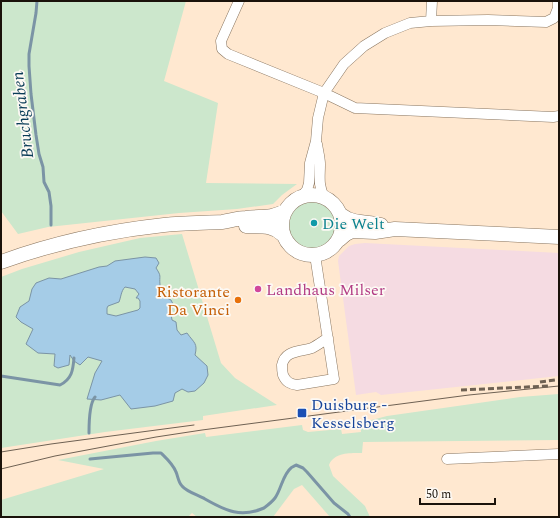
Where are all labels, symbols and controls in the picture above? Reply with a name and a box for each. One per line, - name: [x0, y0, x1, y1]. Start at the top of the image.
- water label: Bruchgraben: [5, 70, 41, 160]
- place label: Die Welt: [322, 212, 385, 236]
- marker: Die Welt: [309, 218, 319, 228]
- place label: Landhaus Milser: [266, 278, 385, 302]
- place label: Ristorante Da Vinci: [156, 280, 230, 322]
- marker: Landhaus Milser: [253, 284, 263, 294]
- marker: Ristorante Da Vinci: [233, 295, 243, 305]
- place label: Duisburg - Kesselsberg: [311, 393, 395, 435]
- marker: Duisburg - Kesselsberg: [296, 407, 308, 419]
- scale bar: [420, 480, 495, 506]
- text: 50 m: [426, 485, 451, 504]

